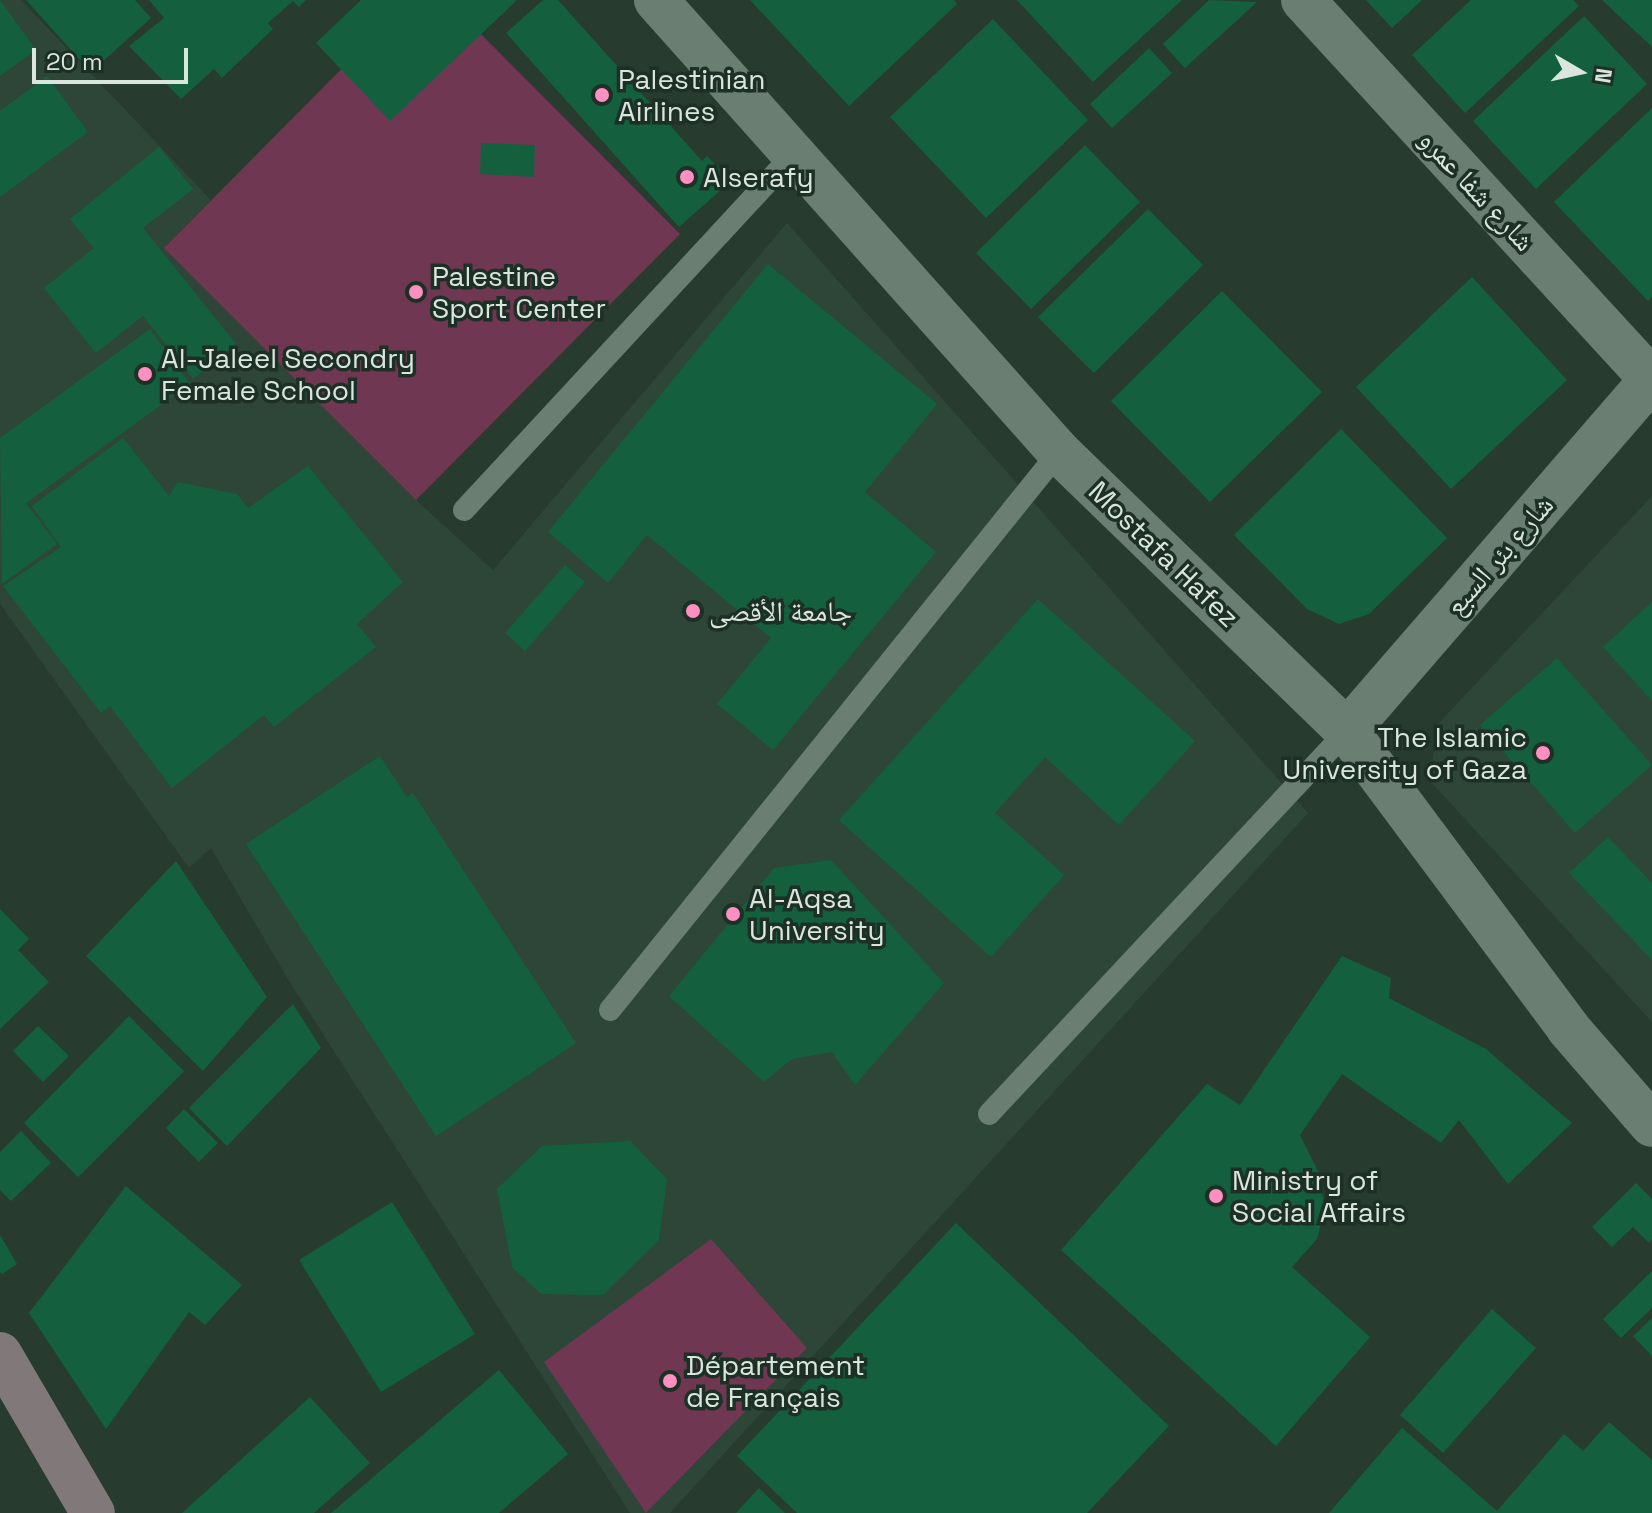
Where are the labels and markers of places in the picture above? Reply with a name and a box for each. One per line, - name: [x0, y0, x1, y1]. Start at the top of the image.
- place label: Palestinian Airlines: [618, 62, 766, 128]
- marker: Palestinian Airlines: [593, 86, 611, 104]
- place label: Alserafy: [703, 160, 814, 194]
- marker: Alserafy: [678, 168, 696, 186]
- place label: Palestine Sport Center: [432, 259, 606, 325]
- marker: Palestine Sport Center: [407, 283, 425, 301]
- place label: Al-Jaleel Secondry Female School: [161, 341, 415, 407]
- marker: Al-Jaleel Secondry Female School: [136, 365, 154, 383]
- place label: جامعة الأقصى: [709, 594, 852, 628]
- marker: جامعة الأقصى: [684, 602, 702, 620]
- place label: The Islamic University of Gaza: [1283, 720, 1527, 786]
- marker: The Islamic University of Gaza: [1534, 744, 1552, 762]
- place label: Al-Aqsa University: [749, 881, 885, 947]
- marker: Al-Aqsa University: [724, 905, 742, 923]
- place label: Ministry of Social Affairs: [1232, 1163, 1406, 1229]
- marker: Ministry of Social Affairs: [1207, 1187, 1225, 1205]
- place label: Département de Français: [686, 1348, 865, 1414]
- marker: Département de Français: [661, 1372, 679, 1390]

